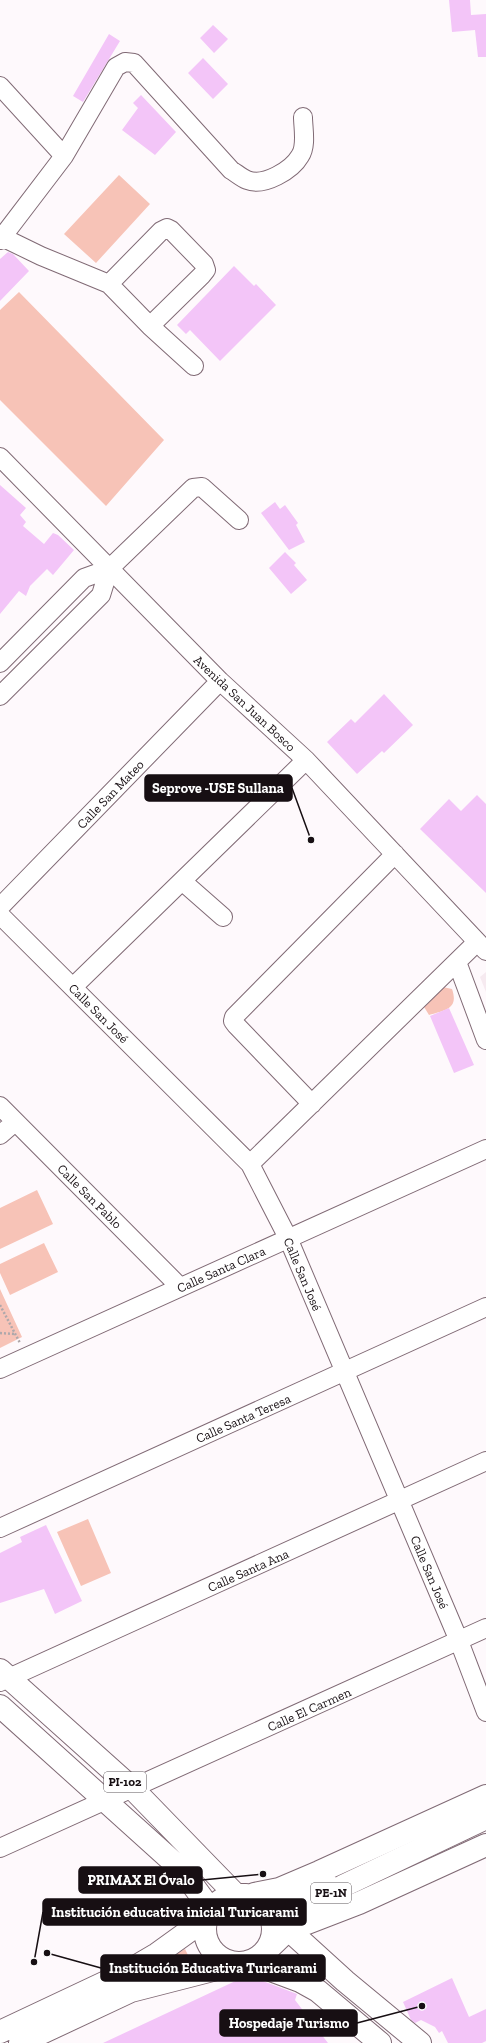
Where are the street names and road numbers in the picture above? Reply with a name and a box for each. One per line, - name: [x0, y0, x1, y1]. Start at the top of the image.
- street label: Avenida San Juan Bosco: [191, 652, 299, 755]
- street label: Calle San Mateo: [74, 757, 147, 832]
- street label: Calle San José: [66, 980, 132, 1046]
- street label: Calle San Pablo: [54, 1161, 125, 1232]
- street label: Calle San José: [280, 1235, 325, 1313]
- street label: Calle Santa Clara: [175, 1243, 268, 1296]
- street label: Calle Santa Teresa: [194, 1391, 294, 1446]
- street label: Calle San José: [407, 1533, 452, 1611]
- street label: Calle Santa Ana: [205, 1546, 292, 1595]
- street label: Calle El Carmen: [265, 1684, 354, 1735]
- road number: PI-102: [104, 1772, 146, 1792]
- road number: PE-1N: [311, 1883, 351, 1903]

